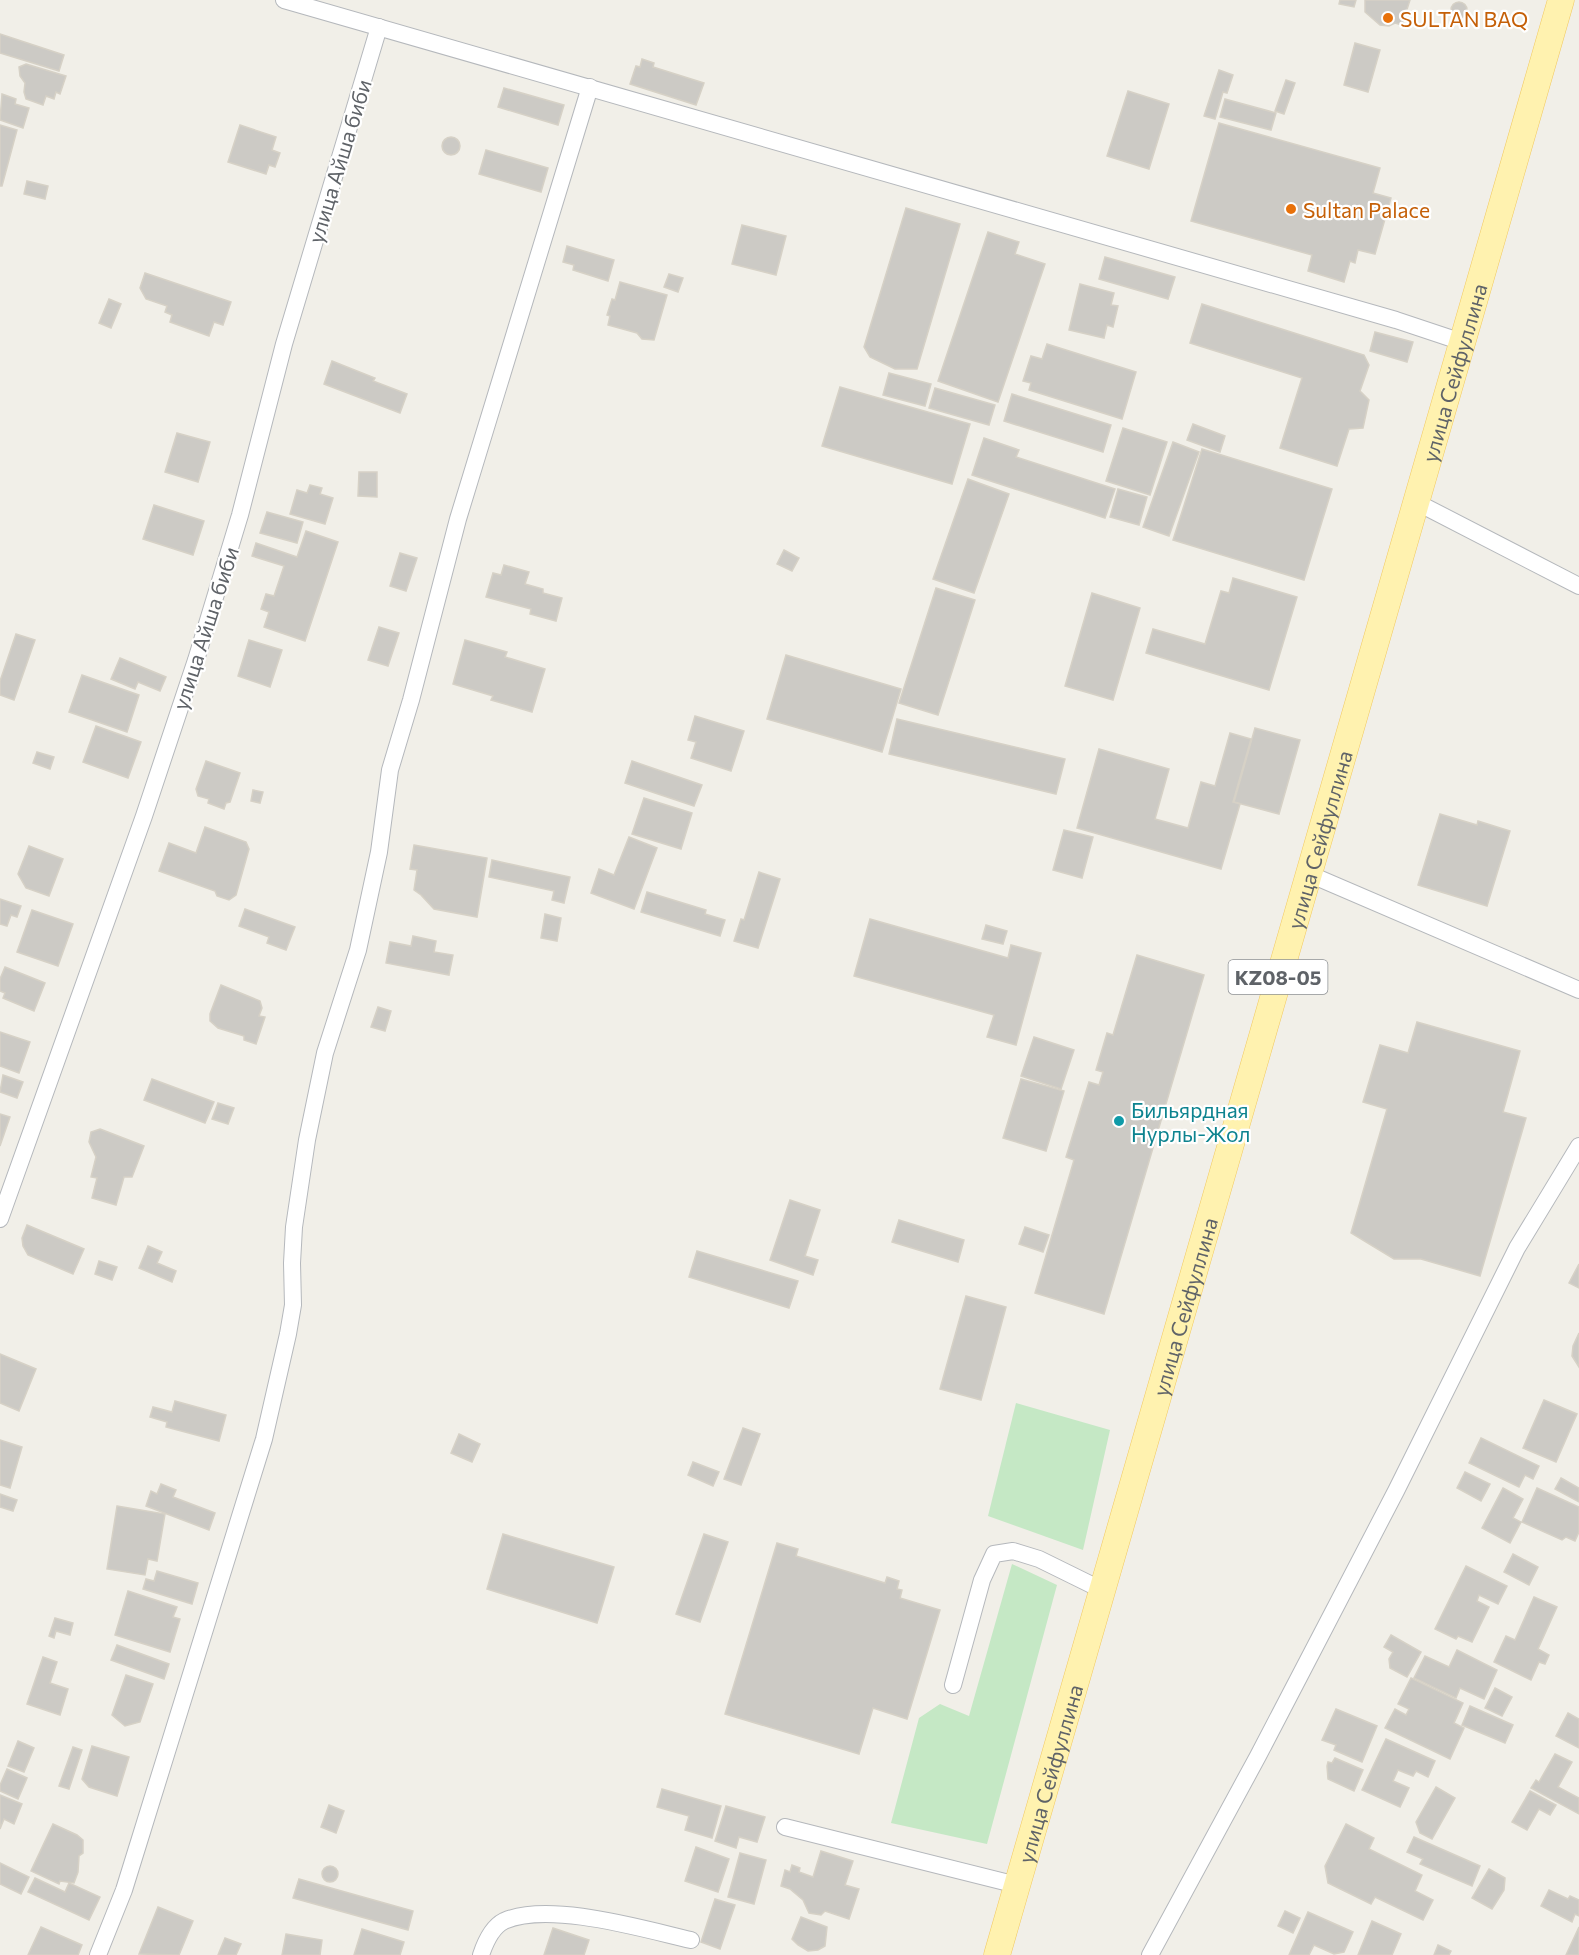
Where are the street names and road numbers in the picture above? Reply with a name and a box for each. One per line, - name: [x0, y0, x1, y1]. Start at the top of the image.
- street label: улица Айша биби: [302, 76, 376, 246]
- street label: улица Сейфуллина: [1416, 280, 1491, 465]
- street label: улица Айша биби: [167, 543, 243, 713]
- street label: улица Сейфуллина: [1281, 747, 1356, 932]
- road number: KZ08-05: [1228, 960, 1328, 994]
- street label: улица Сейфуллина: [1146, 1214, 1222, 1399]
- street label: улица Сейфуллина: [1012, 1681, 1087, 1866]

